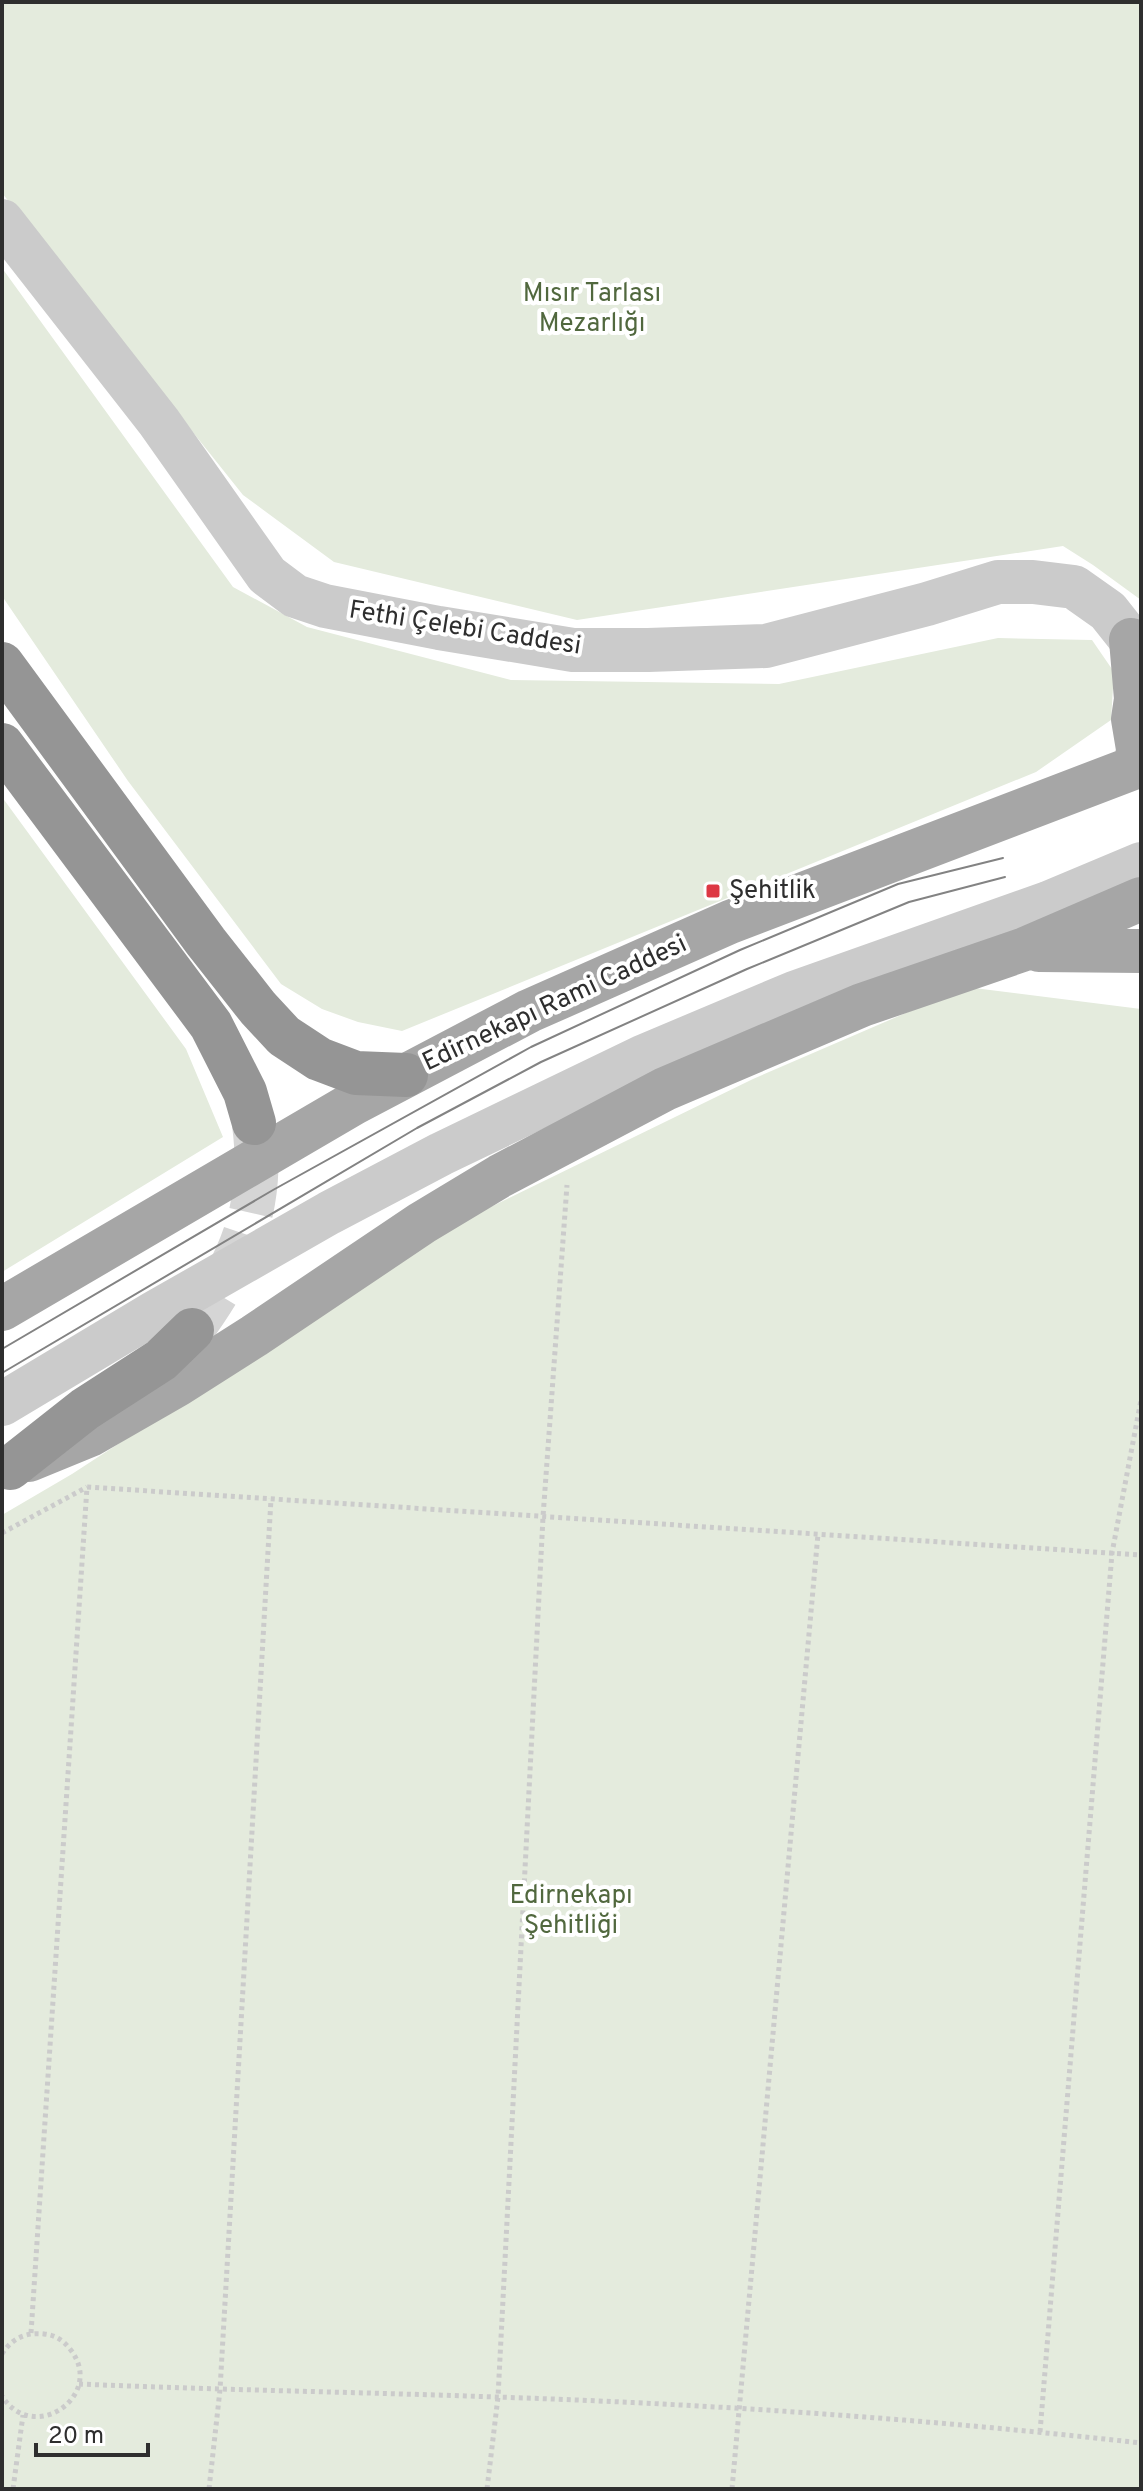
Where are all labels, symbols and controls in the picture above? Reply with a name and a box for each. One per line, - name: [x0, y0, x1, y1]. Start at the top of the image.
- park label: Mısır Tarlası Mezarlığı: [523, 278, 661, 341]
- street label: Fethi Çelebi Caddesi: [347, 594, 583, 664]
- place label: Şehitlik: [729, 875, 816, 908]
- marker: Şehitlik: [704, 882, 722, 900]
- street label: Edirnekapı Rami Caddesi: [418, 928, 692, 1080]
- park label: Edirnekapı Şehitliği: [509, 1880, 633, 1943]
- scale bar: [36, 2407, 148, 2457]
- text: 20 m: [48, 2422, 104, 2452]

